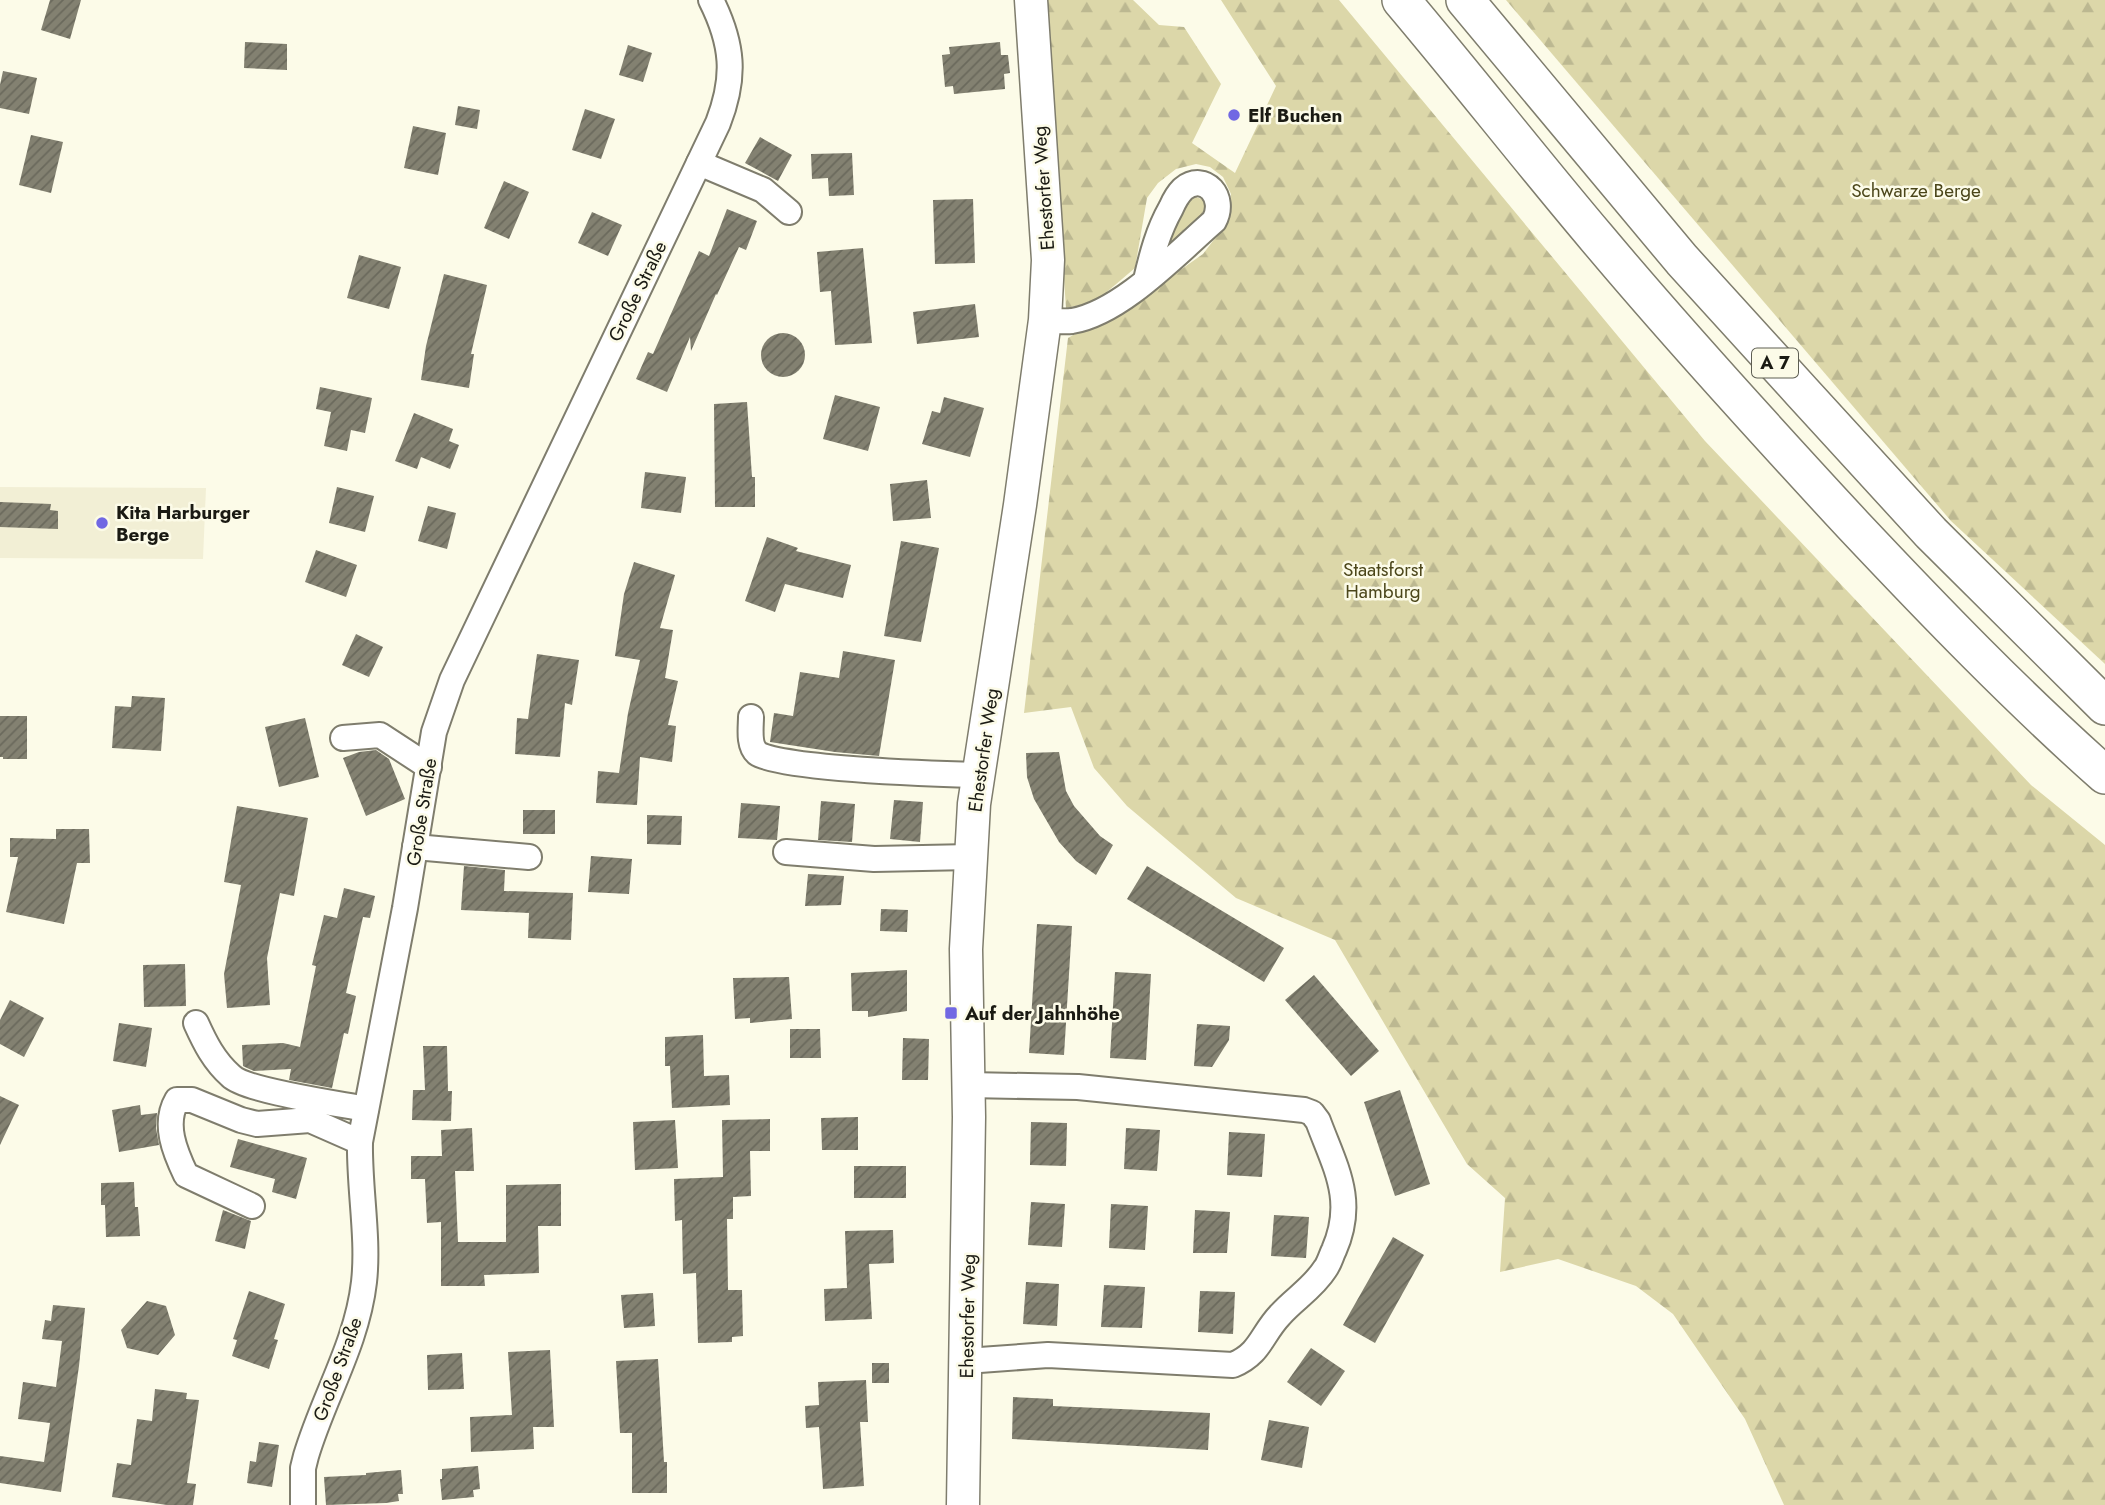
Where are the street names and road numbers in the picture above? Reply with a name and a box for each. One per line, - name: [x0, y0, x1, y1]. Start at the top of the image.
- street label: Ehestorfer Weg: [1026, 125, 1061, 251]
- street label: Große Straße: [601, 236, 674, 346]
- road number: A 7: [1752, 348, 1798, 377]
- street label: Ehestorfer Weg: [961, 686, 1006, 814]
- street label: Große Straße: [400, 756, 443, 868]
- street label: Ehestorfer Weg: [953, 1253, 982, 1379]
- street label: Große Straße: [306, 1313, 369, 1425]

